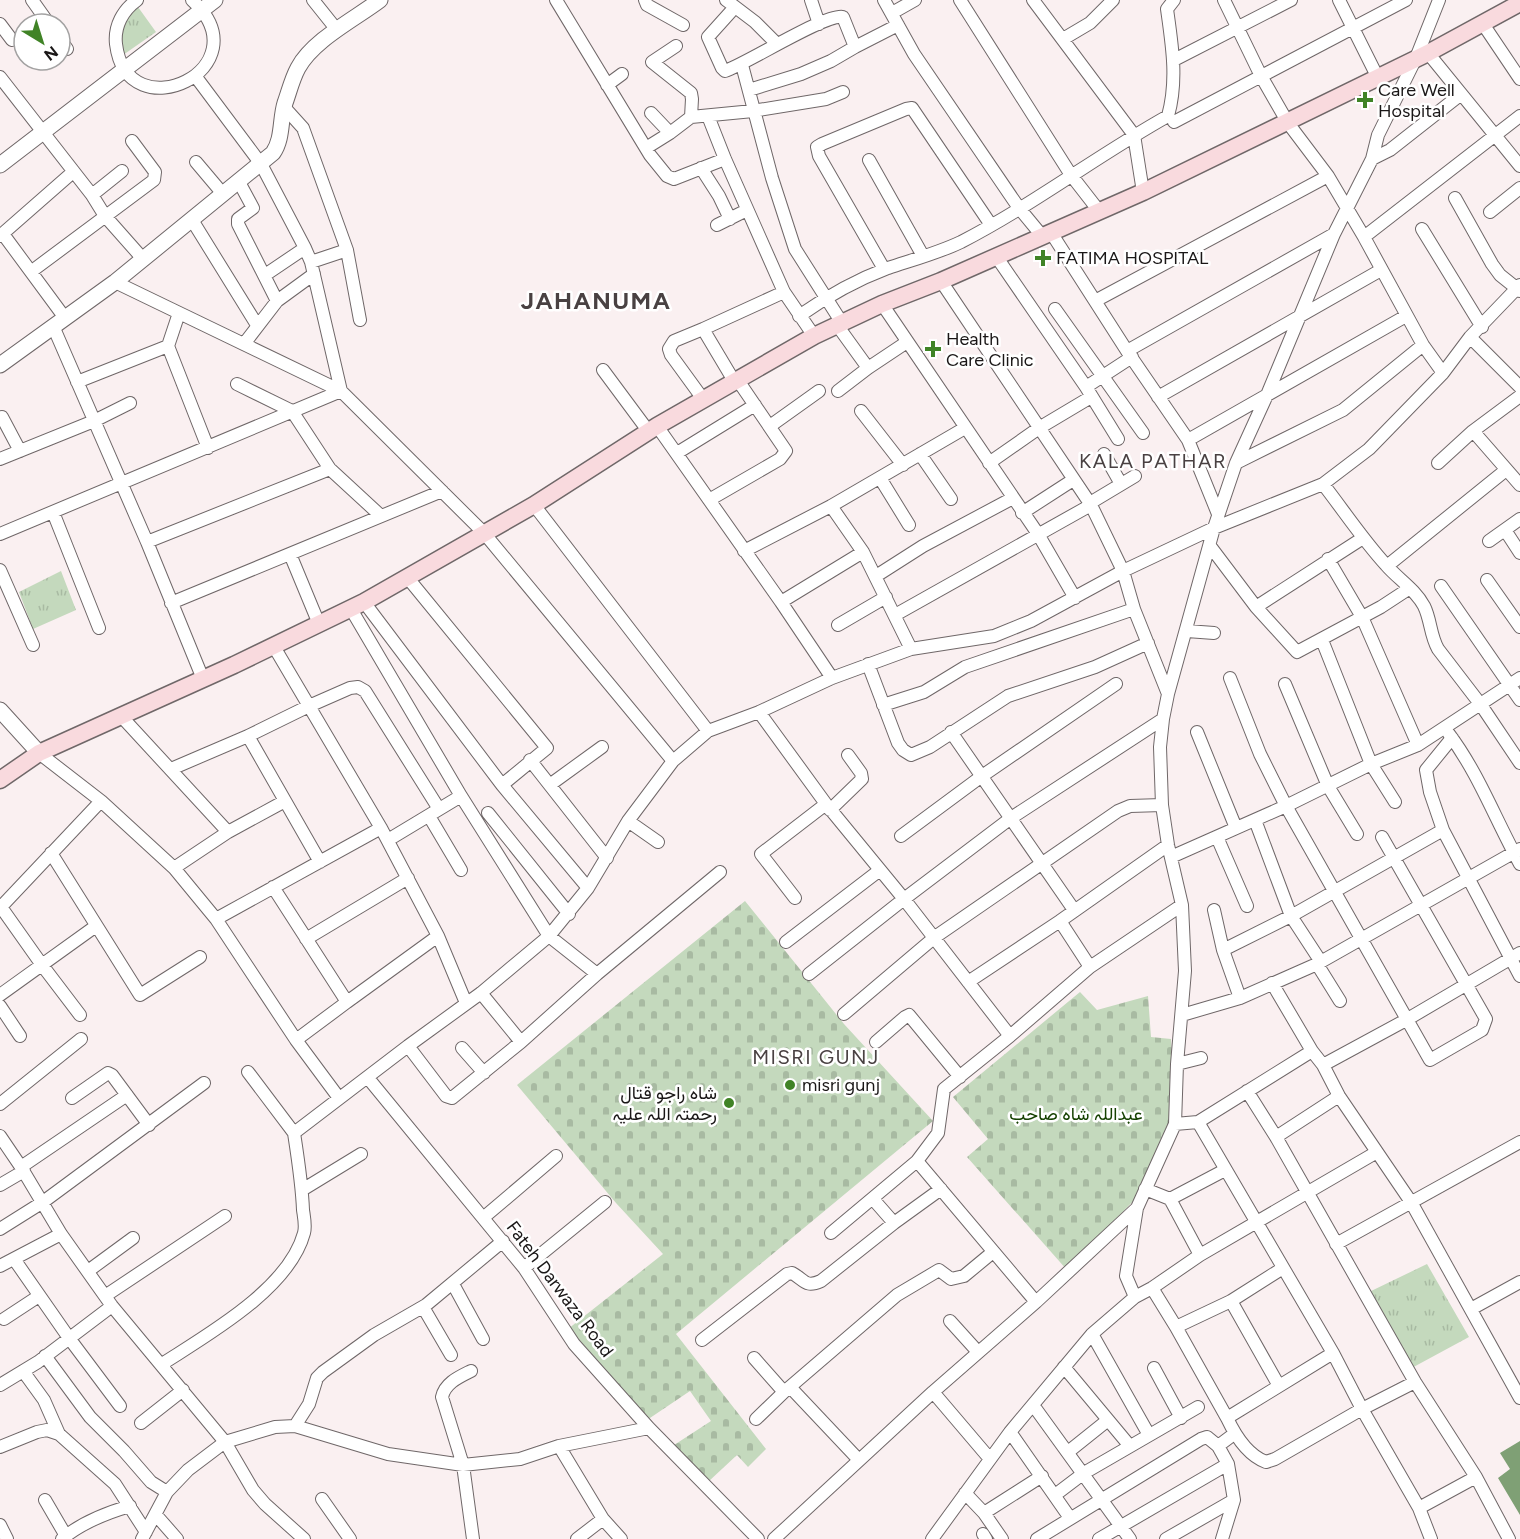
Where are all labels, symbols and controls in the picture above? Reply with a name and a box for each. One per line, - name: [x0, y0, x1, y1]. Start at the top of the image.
- north arrow: [12, 12, 72, 72]
- text: N: [40, 42, 62, 65]
- place label: Care Well Hospital: [1378, 79, 1455, 122]
- marker: Care Well Hospital: [1356, 91, 1374, 109]
- place label: FATIMA HOSPITAL: [1056, 247, 1209, 269]
- marker: FATIMA HOSPITAL: [1034, 249, 1052, 267]
- district label: JAHANUMA: [521, 286, 671, 315]
- place label: Health Care Clinic: [946, 328, 1034, 371]
- marker: Health Care Clinic: [924, 340, 942, 358]
- district label: KALA PATHAR: [1079, 449, 1227, 473]
- district label: MISRI GUNJ: [752, 1045, 880, 1069]
- place label: misri gunj: [802, 1074, 880, 1096]
- marker: misri gunj: [783, 1078, 797, 1092]
- place label: شاہ راجو قتال رحمتہ اللہ علیہ: [613, 1082, 717, 1125]
- marker: شاہ راجو قتال رحمتہ اللہ علیہ: [722, 1096, 736, 1110]
- park label: عبداللہ شاہ صاحب: [1009, 1103, 1143, 1125]
- street label: Fateh Darwaza Road: [502, 1217, 618, 1361]

